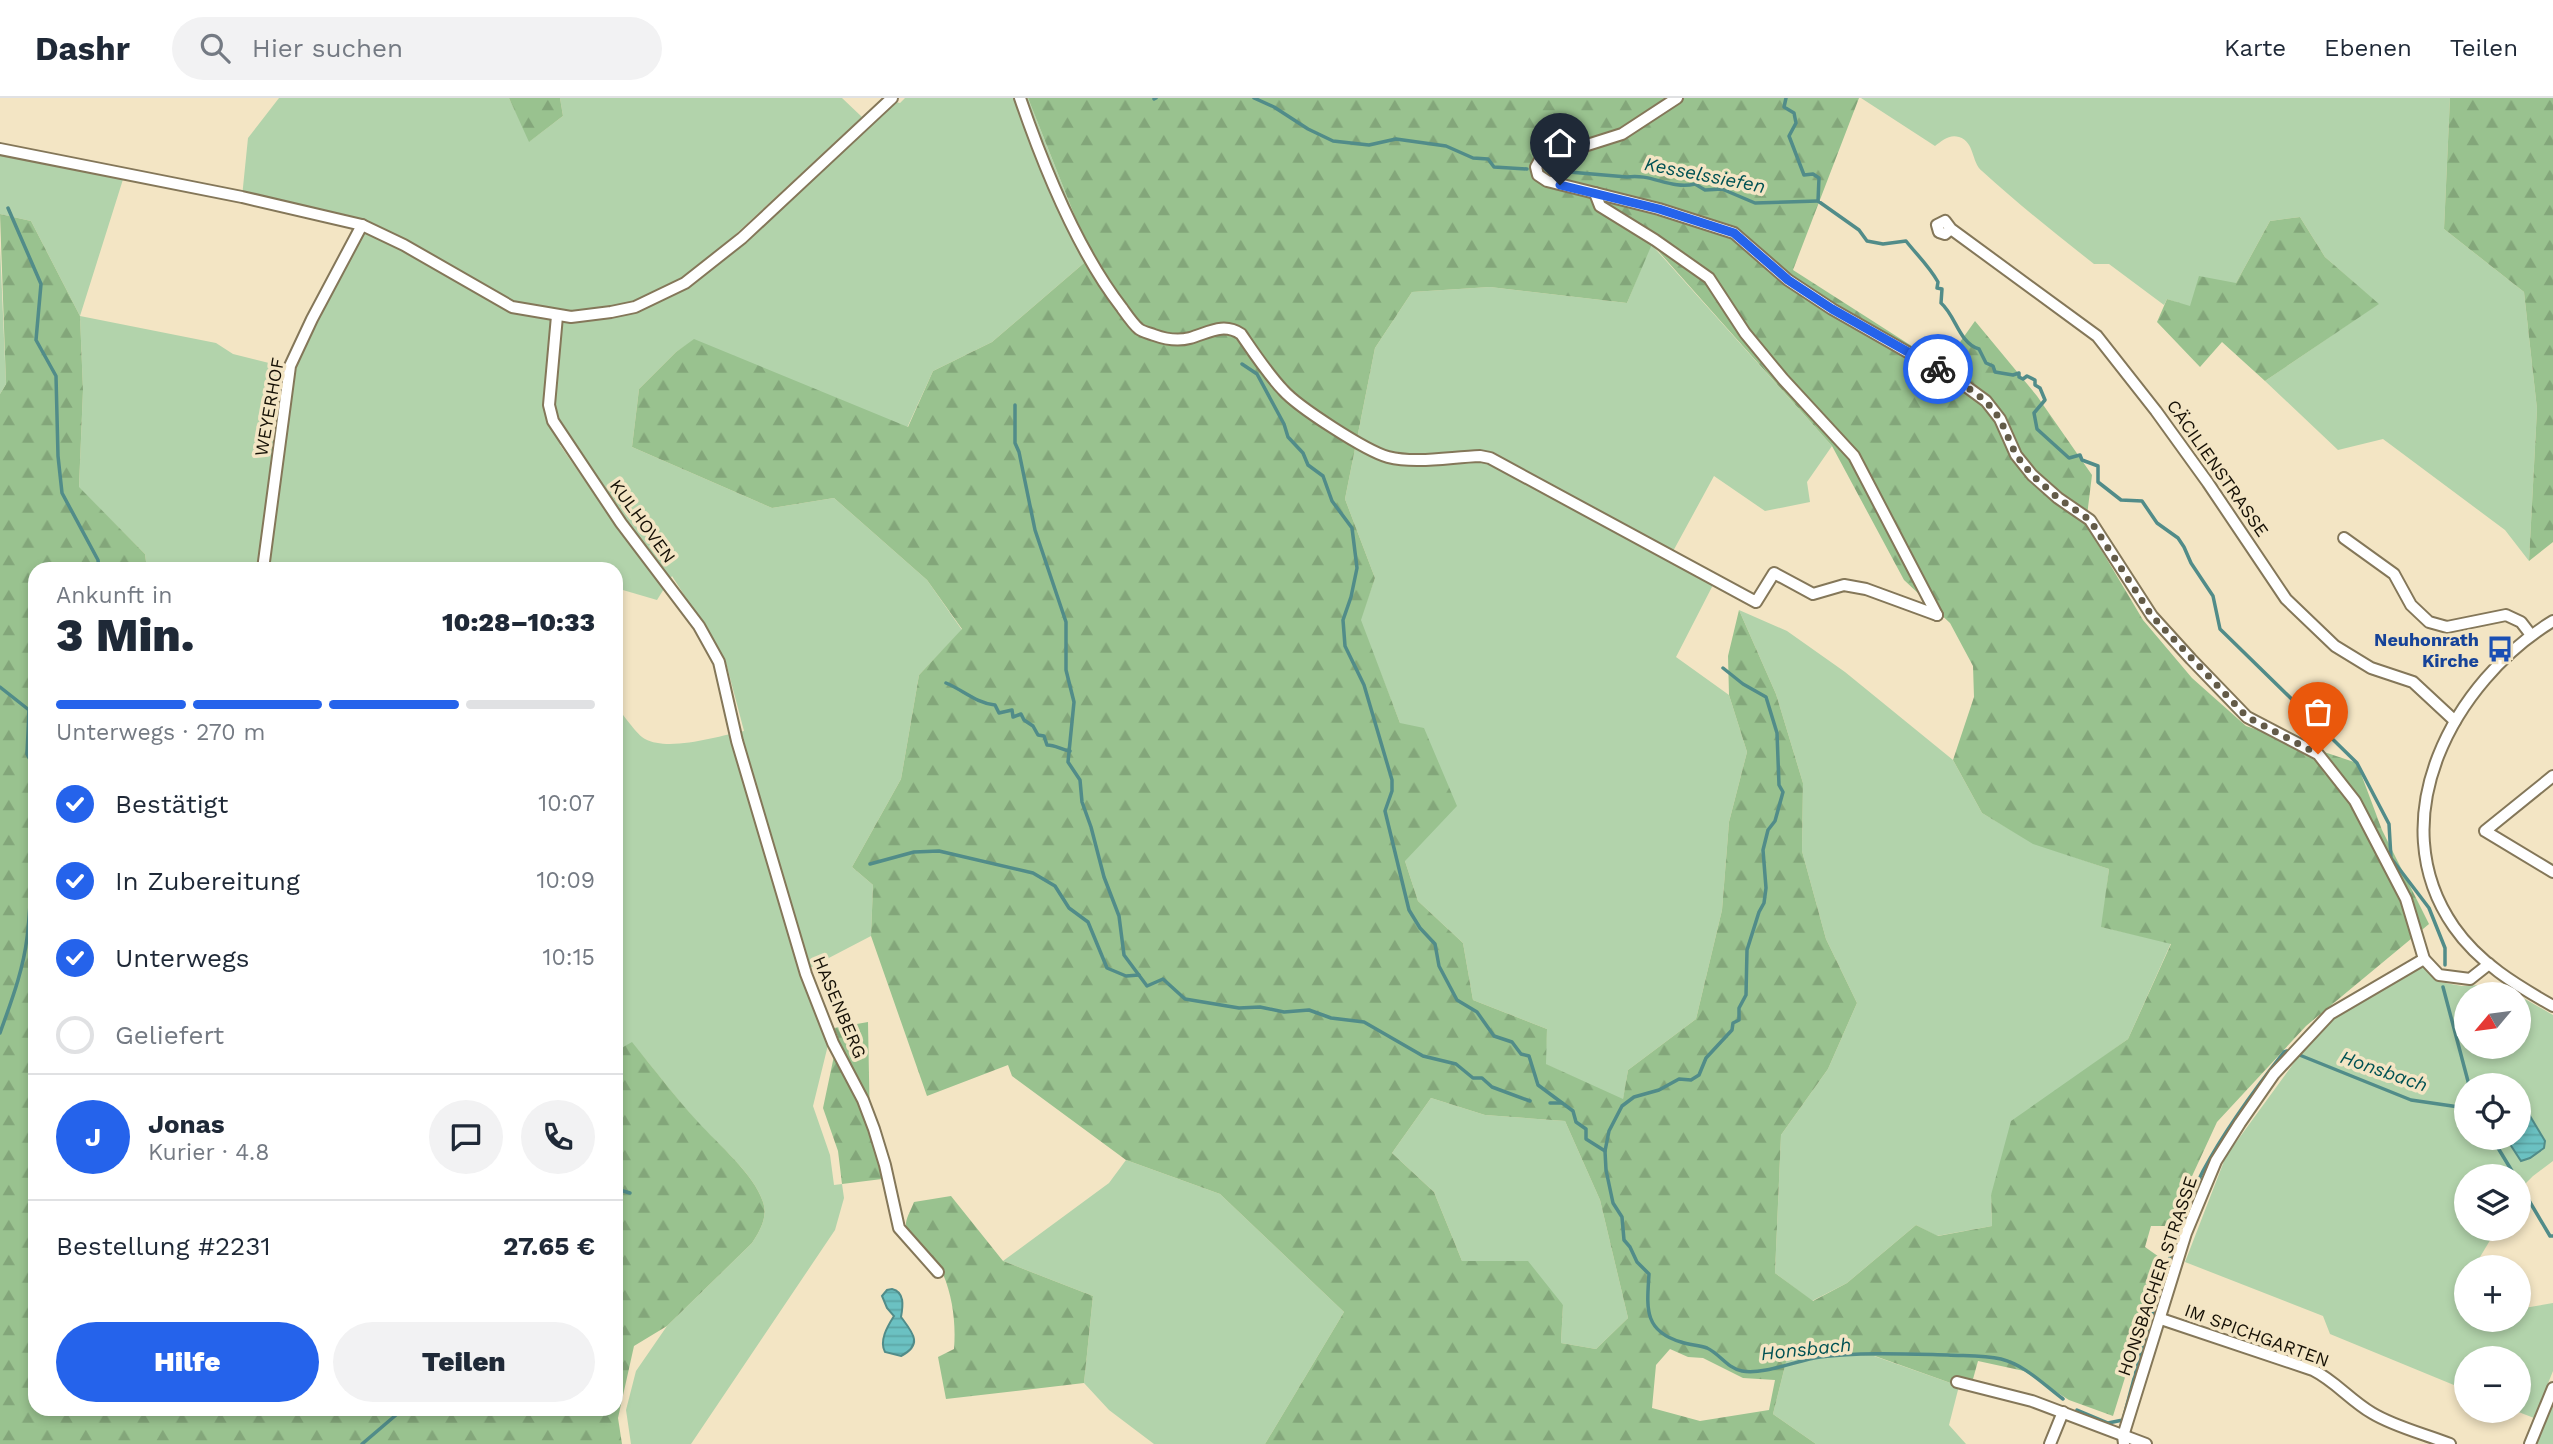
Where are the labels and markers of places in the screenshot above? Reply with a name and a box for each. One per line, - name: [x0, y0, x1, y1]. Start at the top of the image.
- pin: [1530, 113, 1590, 185]
- place label: Neuhonrath Kirche: [2374, 629, 2479, 671]
- bus stop icon: Neuhonrath Kirche: [2485, 634, 2515, 664]
- pin: [2288, 682, 2348, 754]

